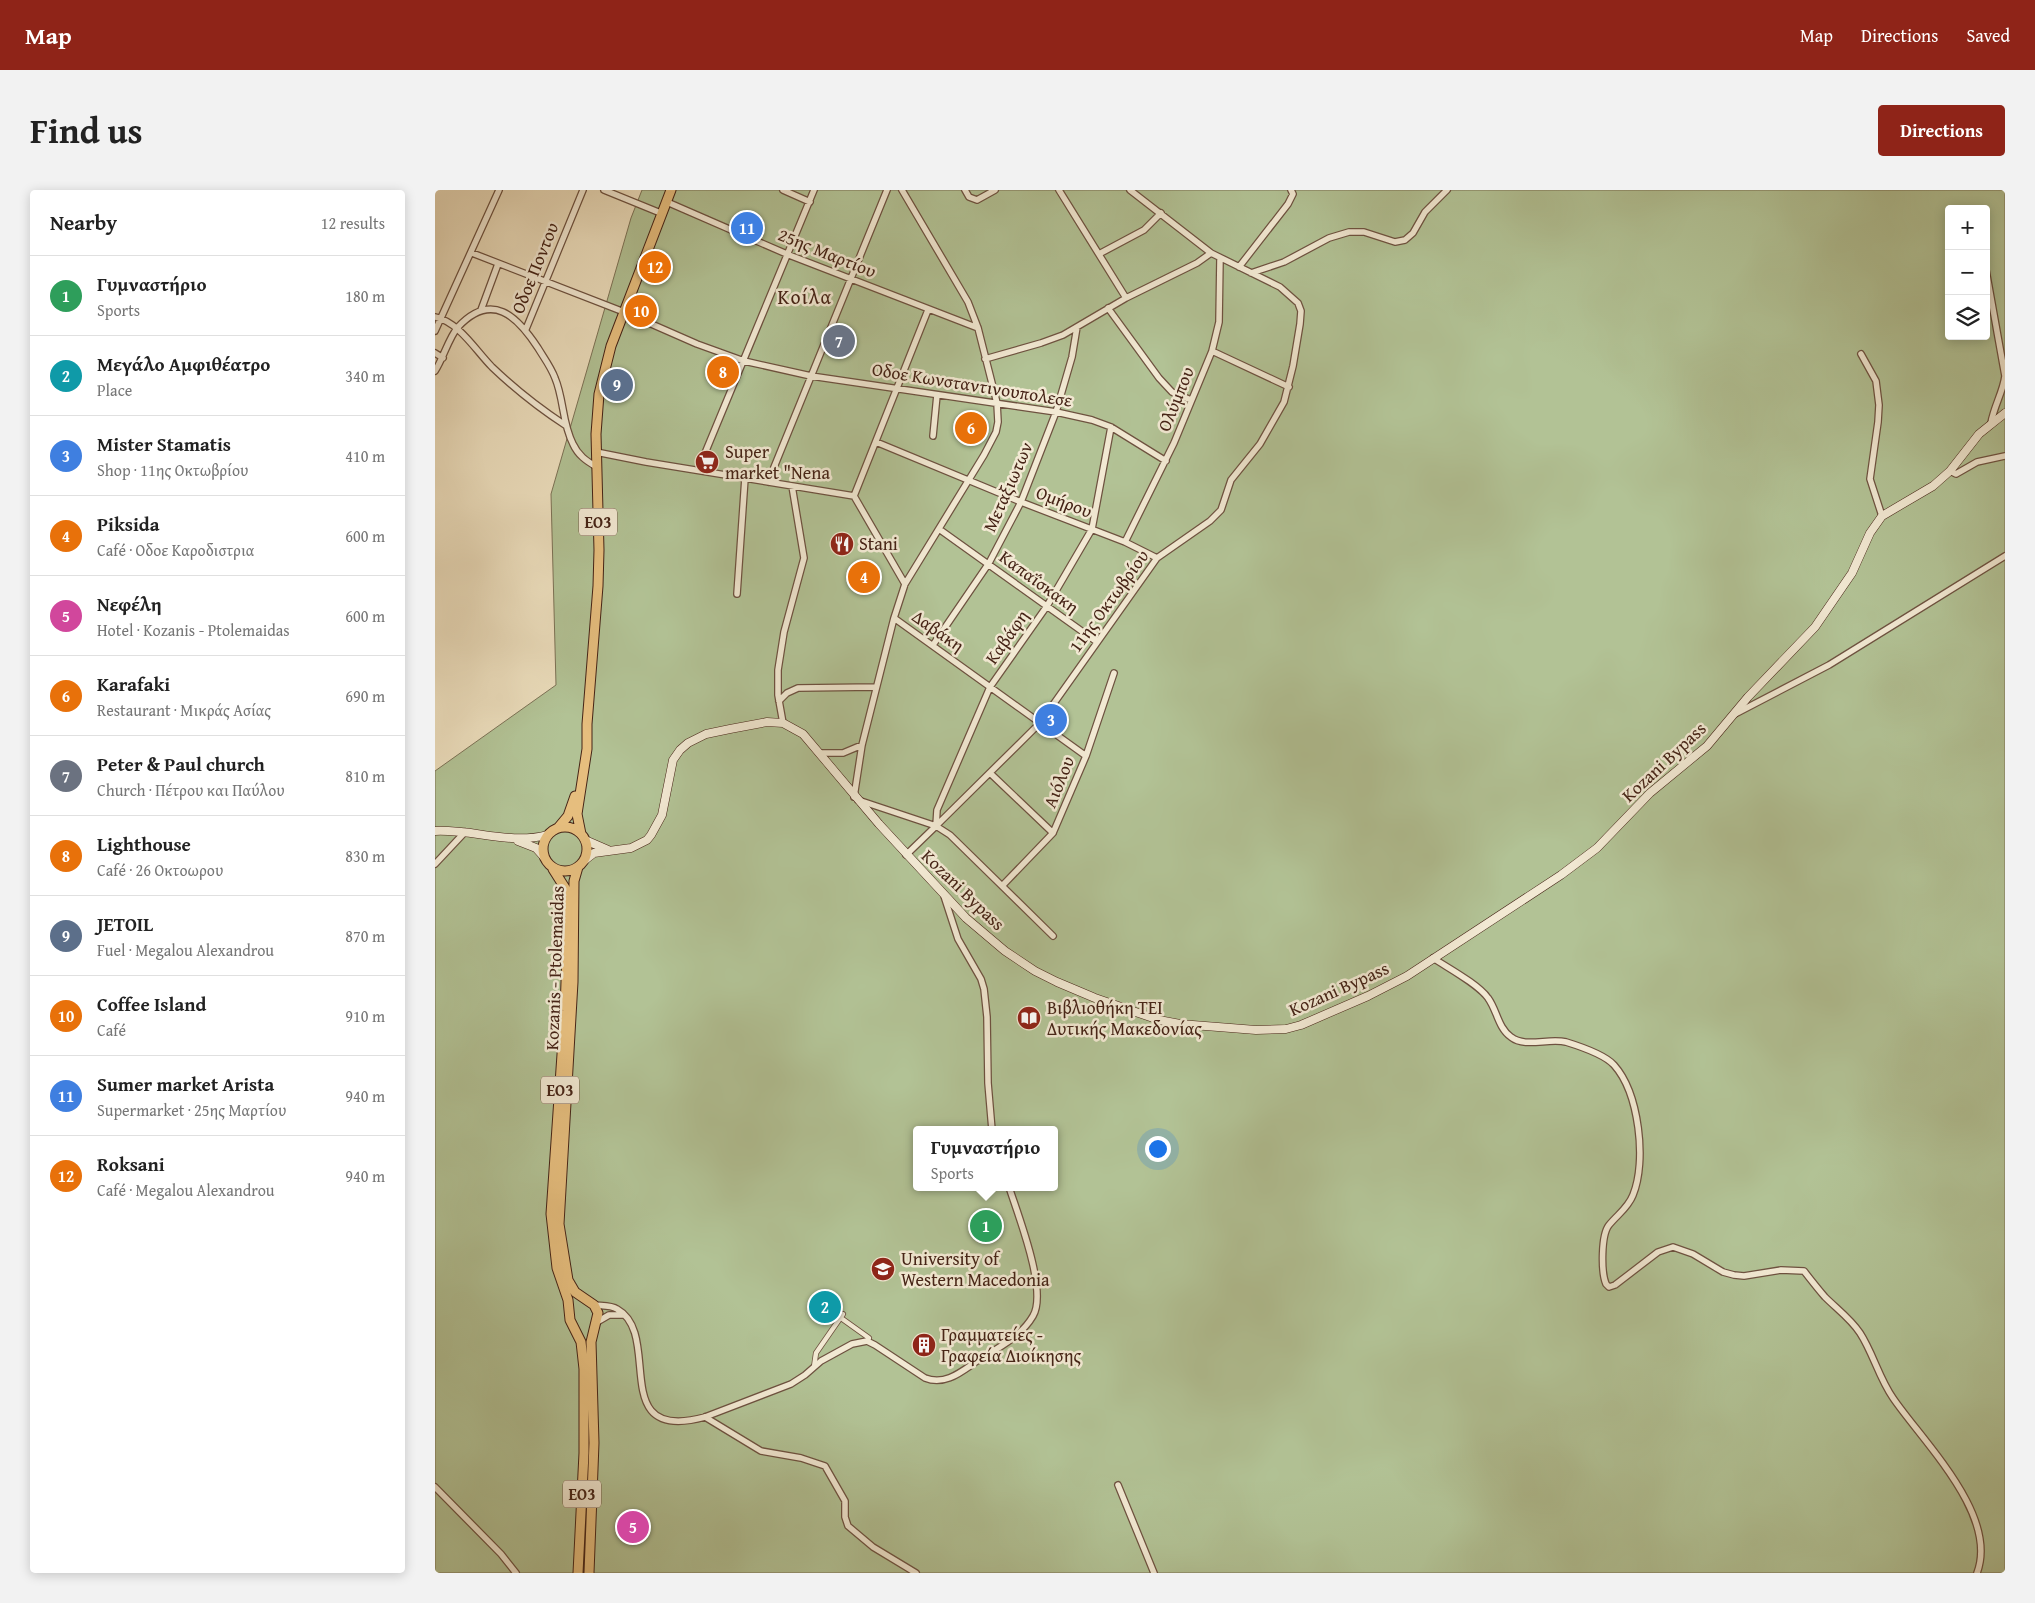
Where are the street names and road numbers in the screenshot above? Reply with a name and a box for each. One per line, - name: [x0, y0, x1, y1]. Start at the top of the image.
- street label: Oδοε Ποντου: [504, 218, 565, 318]
- street label: 25ης Μαρτίου: [774, 221, 880, 284]
- street label: Oδοε Κωνσταντινουπολεσε: [870, 355, 1074, 414]
- street label: Ολύμπου: [1150, 362, 1201, 435]
- street label: Μεταξιωτων: [976, 437, 1039, 536]
- street label: Ομήρου: [1032, 479, 1096, 525]
- road number: ΕΟ3: [579, 508, 617, 536]
- street label: Καπαΐσκακη: [994, 543, 1085, 620]
- street label: 11ης Οκτωβρίου: [1062, 544, 1155, 658]
- street label: Δαβάκη: [907, 603, 970, 658]
- street label: Καβάφη: [978, 604, 1035, 669]
- street label: Kozani Bypass: [1615, 715, 1712, 808]
- street label: Αιόλου: [1036, 752, 1081, 812]
- street label: Kozani Bypass: [915, 843, 1011, 937]
- street label: Kozanis - Ptolemaidas: [538, 885, 571, 1051]
- street label: Kozani Bypass: [1284, 954, 1393, 1023]
- road number: ΕΟ3: [541, 1076, 579, 1104]
- road number: ΕΟ3: [563, 1480, 601, 1508]

